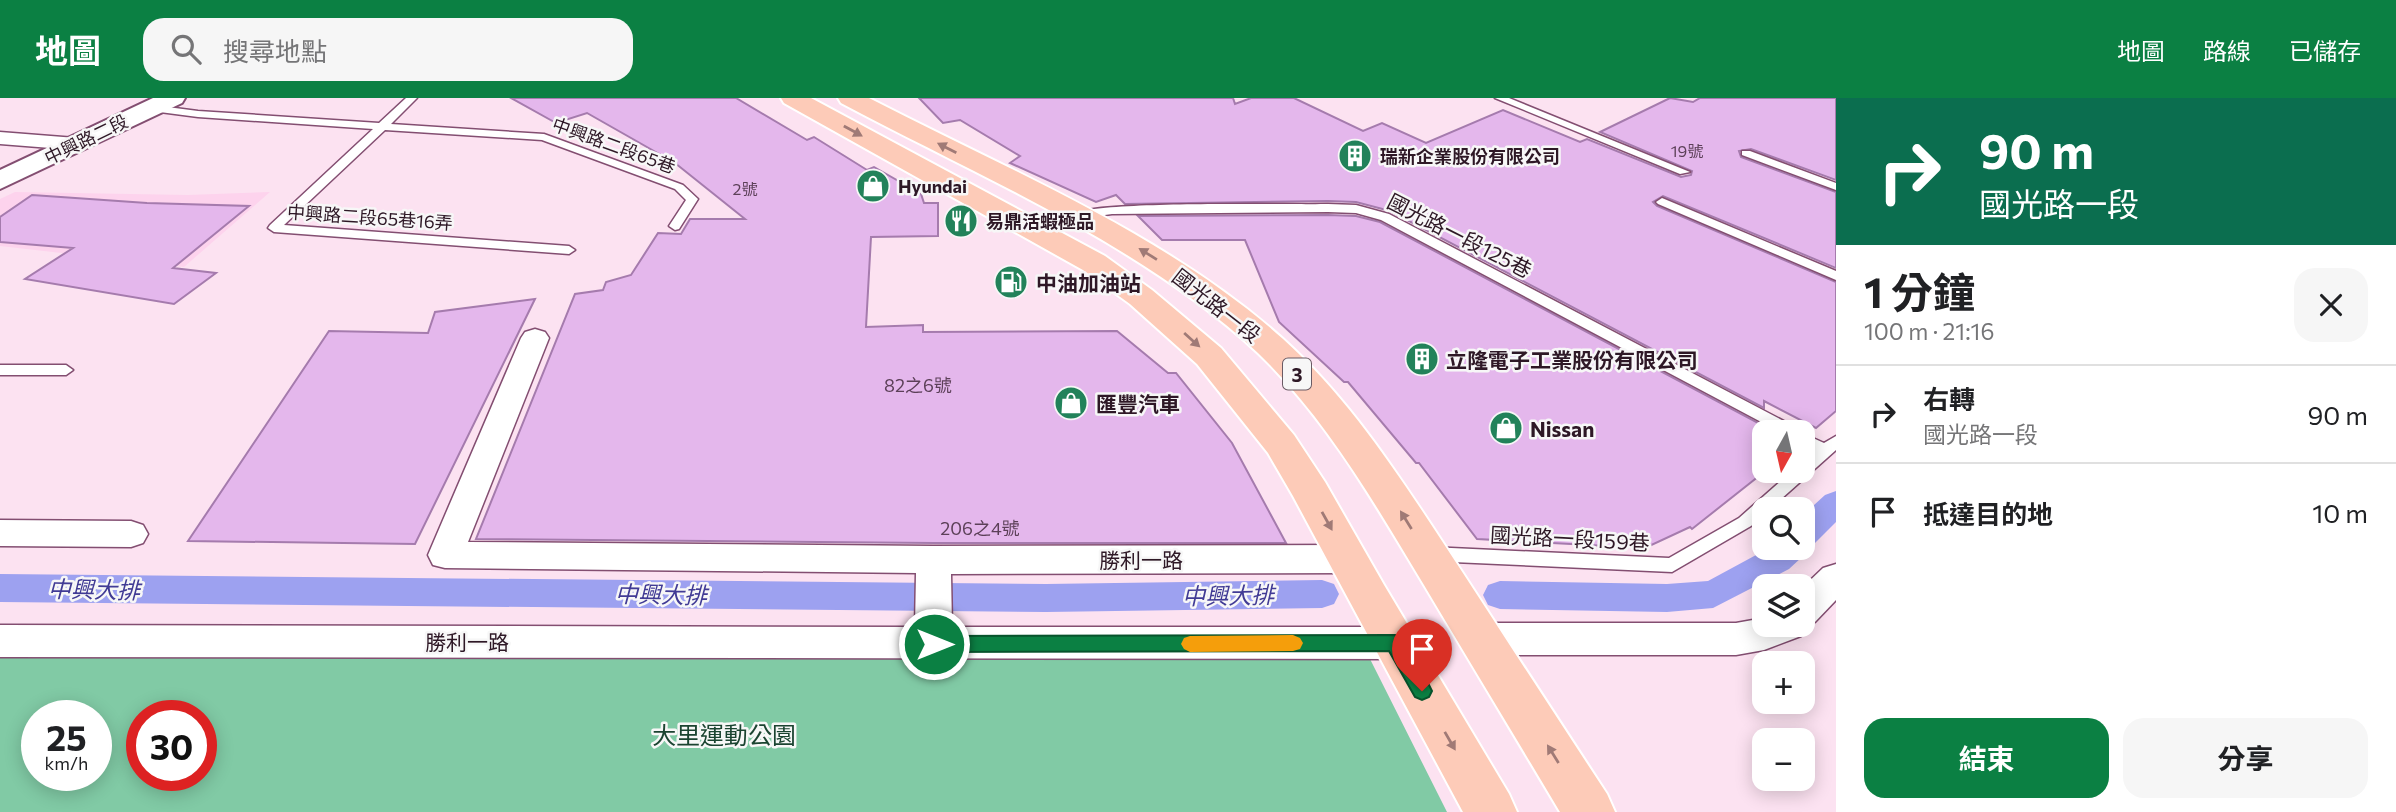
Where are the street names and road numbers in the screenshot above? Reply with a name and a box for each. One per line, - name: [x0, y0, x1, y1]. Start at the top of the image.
- street label: 中興路二段: [41, 109, 131, 169]
- street label: 中興路二段65巷: [549, 113, 679, 177]
- street label: 國光路一段125巷: [1384, 188, 1536, 282]
- street label: 中興路二段65巷16弄: [286, 200, 454, 234]
- street label: 國光路一段: [1168, 263, 1266, 347]
- road number: 3: [1283, 358, 1311, 390]
- street label: 國光路一段159巷: [1490, 521, 1650, 555]
- street label: 勝利一路: [1099, 547, 1183, 572]
- street label: 勝利一路: [425, 629, 509, 654]

